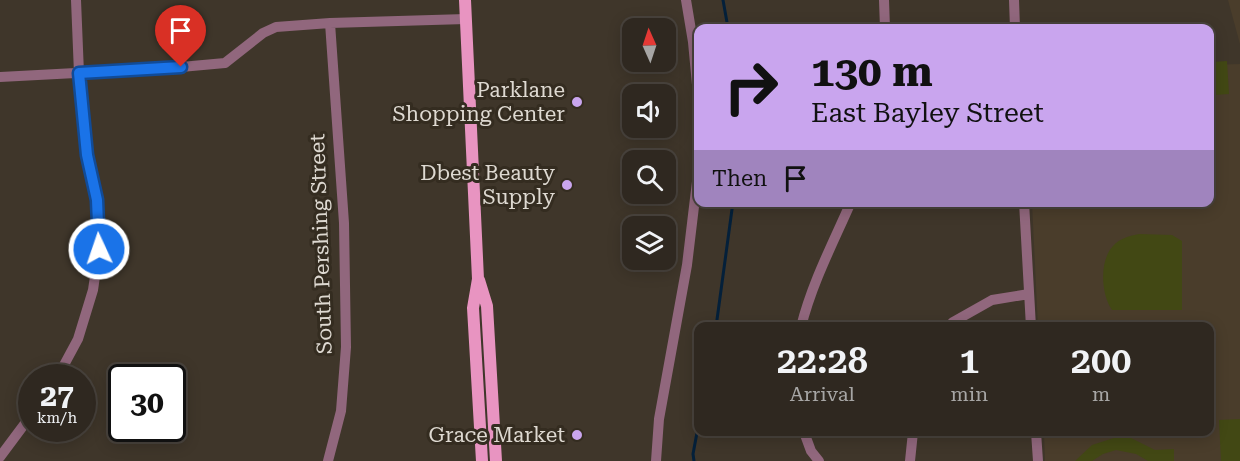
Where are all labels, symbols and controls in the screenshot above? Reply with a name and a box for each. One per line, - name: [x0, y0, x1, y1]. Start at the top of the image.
- pin: [155, 5, 206, 67]
- icon: arrive: [164, 14, 197, 47]
- north arrow: [622, 18, 676, 72]
- map controls: [622, 18, 676, 270]
- text: 130 m: [811, 47, 933, 96]
- icon: right: [712, 48, 790, 126]
- place label: Parklane Shopping Center: [392, 78, 565, 126]
- button: sound: [622, 84, 676, 138]
- marker: Parklane Shopping Center: [570, 95, 584, 109]
- text: East Bayley Street: [811, 97, 1044, 129]
- street label: South Pershing Street: [305, 133, 337, 355]
- button: search: [622, 150, 676, 204]
- place label: Dbest Beauty Supply: [420, 161, 556, 209]
- icon: arrive: [779, 162, 812, 195]
- text: Then: [712, 166, 767, 191]
- marker: Dbest Beauty Supply: [560, 178, 574, 192]
- button: layers: [622, 216, 676, 270]
- position arrow: [67, 217, 131, 281]
- text: 22:28: [777, 340, 868, 382]
- text: 1: [959, 340, 979, 382]
- text: 200: [1071, 340, 1131, 382]
- speed limit sign: 30: [108, 364, 186, 442]
- text: 27: [40, 378, 74, 413]
- text: Arrival: [790, 382, 855, 406]
- text: min: [951, 382, 988, 406]
- text: m: [1092, 382, 1110, 406]
- text: km/h: [37, 409, 77, 427]
- place label: Grace Market: [429, 423, 565, 447]
- marker: Grace Market: [570, 428, 584, 442]

